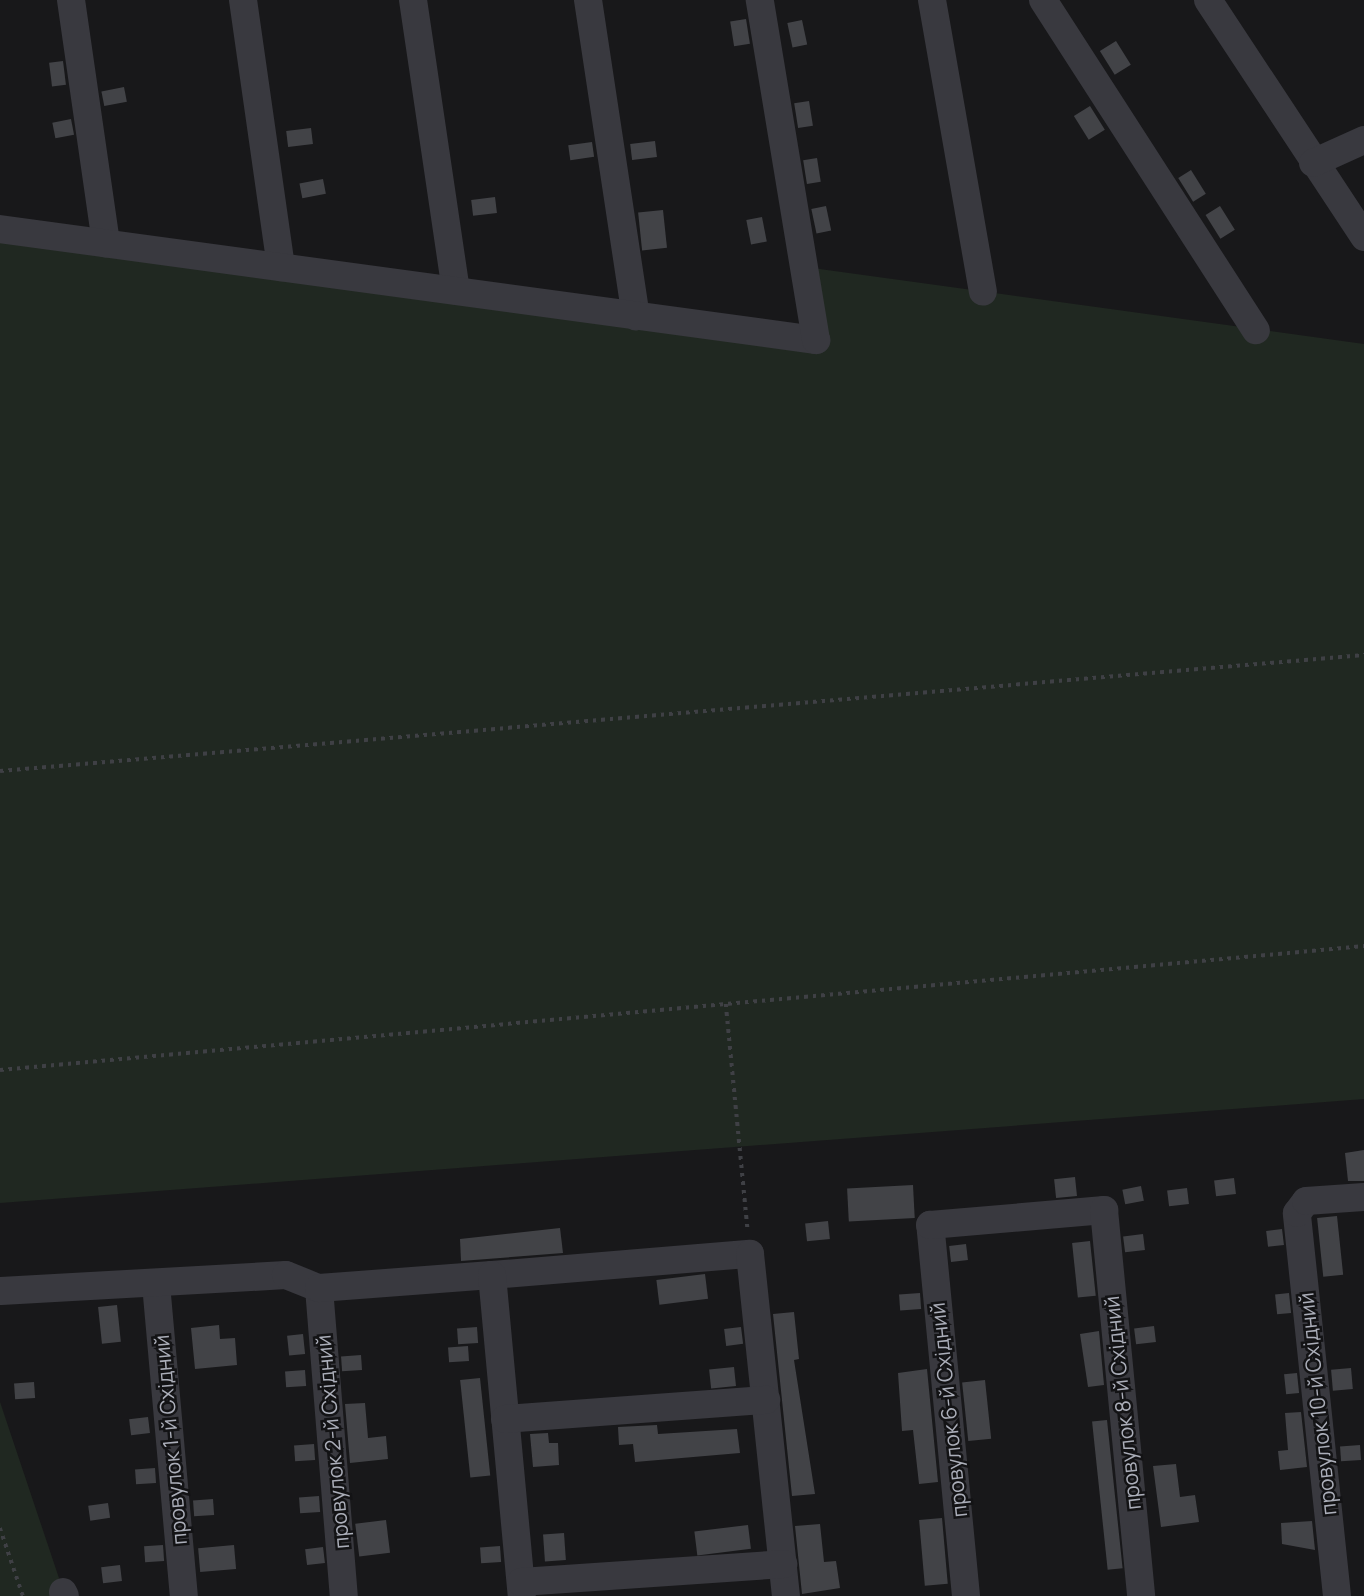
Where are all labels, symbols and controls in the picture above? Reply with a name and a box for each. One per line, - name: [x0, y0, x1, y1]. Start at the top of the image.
- street label: провулок 10-й Східний: [1293, 1291, 1341, 1517]
- street label: провулок 8-й Східний: [1098, 1295, 1146, 1511]
- street label: провулок 6-й Східний: [924, 1301, 972, 1519]
- street label: провулок 1-й Східний: [148, 1334, 192, 1546]
- street label: провулок 2-й Східний: [310, 1334, 354, 1550]

